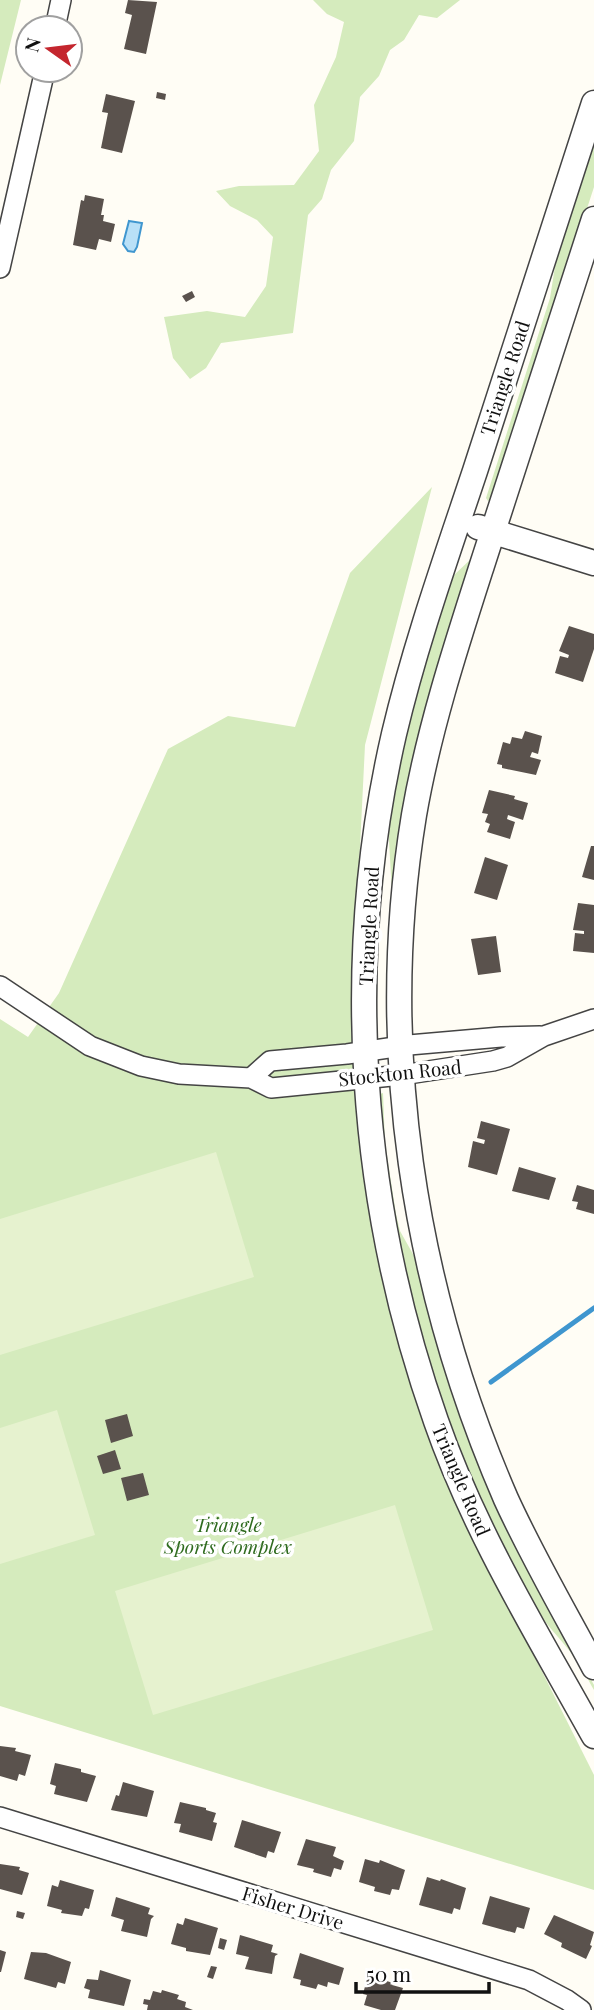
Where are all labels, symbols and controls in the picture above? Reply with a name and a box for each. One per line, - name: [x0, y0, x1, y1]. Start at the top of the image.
- north arrow: [14, 14, 84, 84]
- text: N: [17, 35, 46, 54]
- street label: Triangle Road: [473, 317, 535, 438]
- street label: Triangle Road: [352, 866, 384, 986]
- street label: Stockton Road: [337, 1053, 463, 1091]
- street label: Triangle Road: [427, 1420, 497, 1540]
- park label: Triangle Sports Complex: [163, 1511, 292, 1559]
- street label: Fisher Drive: [239, 1879, 347, 1935]
- scale bar: [356, 1951, 489, 1995]
- text: 50 m: [366, 1959, 412, 1987]

